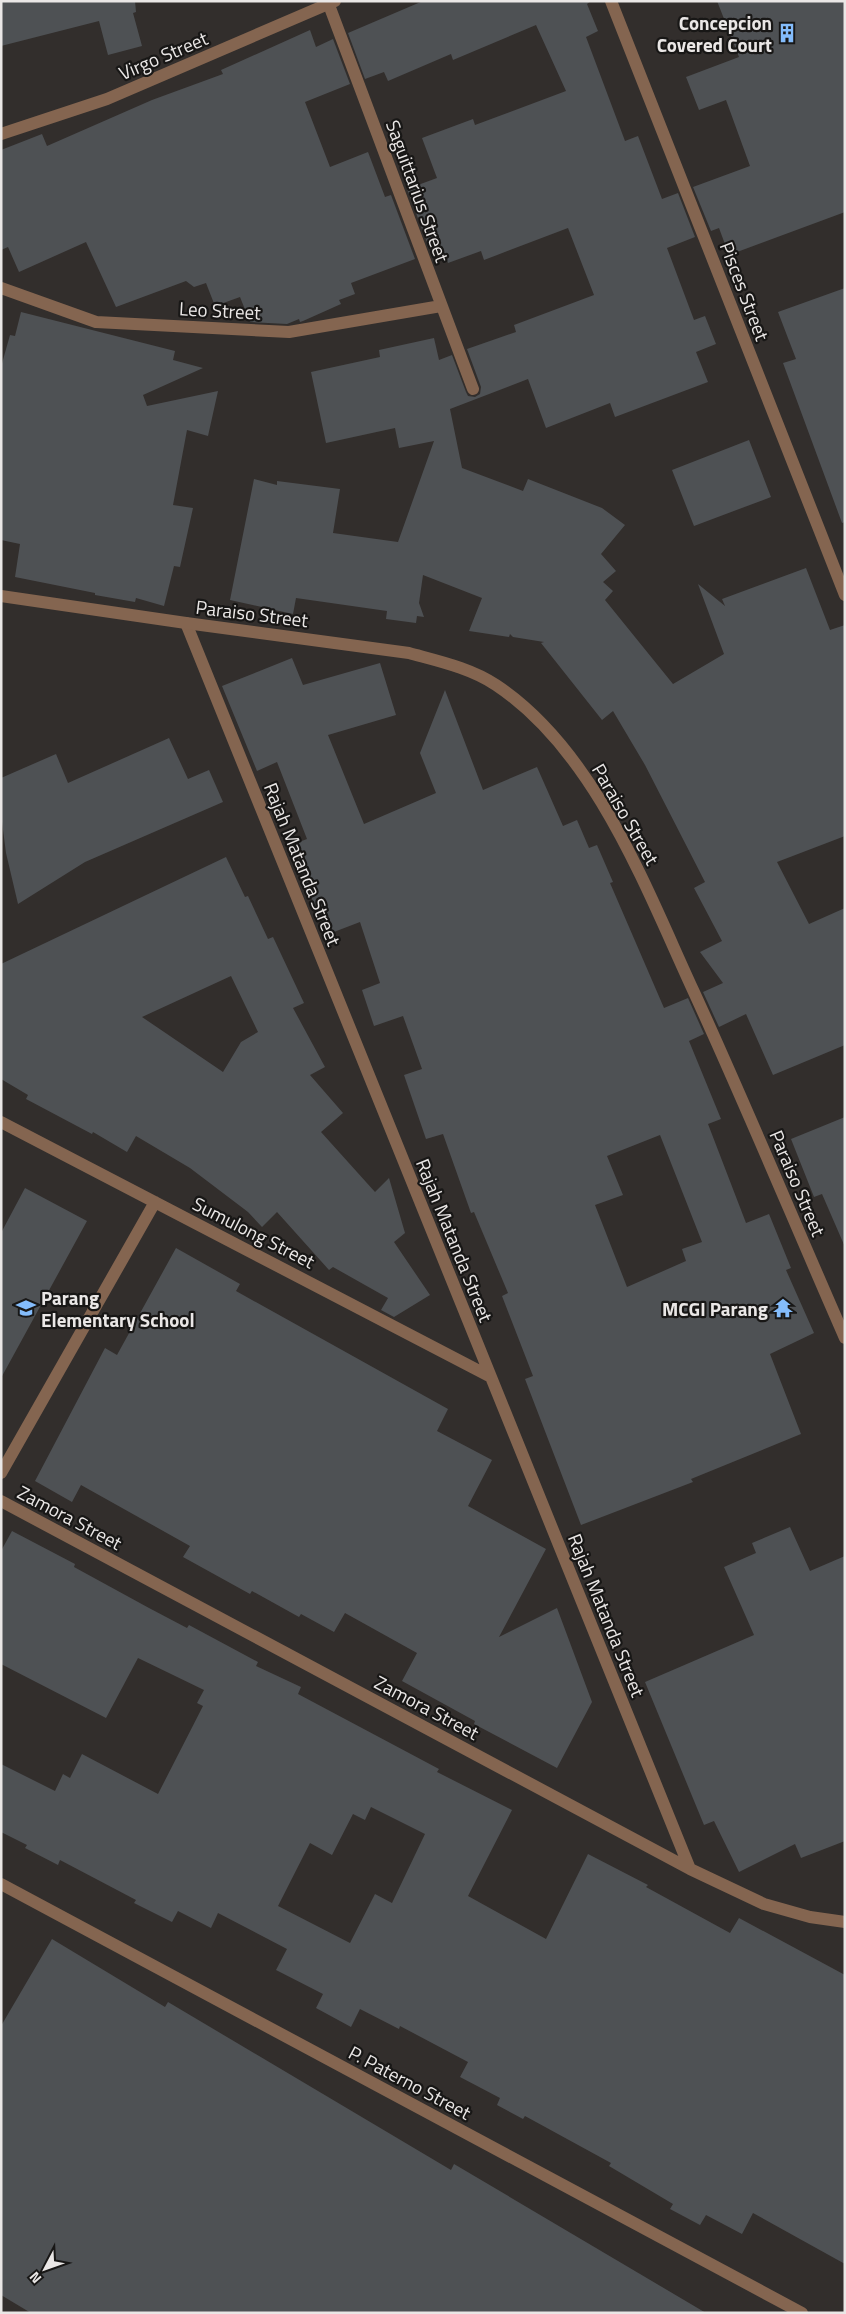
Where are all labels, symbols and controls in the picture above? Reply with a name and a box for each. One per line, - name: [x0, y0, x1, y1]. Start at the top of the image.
- place label: Concepcion Covered Court: [657, 8, 772, 59]
- building icon: Concepcion Covered Court: [776, 22, 798, 44]
- street label: Virgo Street: [114, 23, 213, 87]
- street label: Saguittarius Street: [379, 116, 457, 267]
- street label: Pisces Street: [713, 237, 777, 345]
- street label: Leo Street: [178, 293, 262, 327]
- street label: Paraiso Street: [194, 592, 310, 634]
- street label: Paraiso Street: [585, 758, 667, 870]
- street label: Rajah Matanda Street: [257, 778, 349, 950]
- street label: Paraiso Street: [763, 1125, 834, 1241]
- street label: Rajah Matanda Street: [409, 1154, 501, 1326]
- street label: Sumulong Street: [188, 1189, 321, 1275]
- place label: Parang Elementary School: [41, 1283, 195, 1334]
- place label: MCGI Parang: [662, 1294, 768, 1323]
- school or university icon: Parang Elementary School: [15, 1297, 37, 1319]
- temple icon: MCGI Parang: [772, 1297, 794, 1319]
- street label: Zamora Street: [12, 1477, 128, 1557]
- street label: Rajah Matanda Street: [561, 1529, 653, 1701]
- street label: Zamora Street: [369, 1667, 485, 1747]
- street label: P. Paterno Street: [344, 2038, 477, 2127]
- north arrow: [20, 2244, 70, 2294]
- text: N: [24, 2267, 46, 2288]

